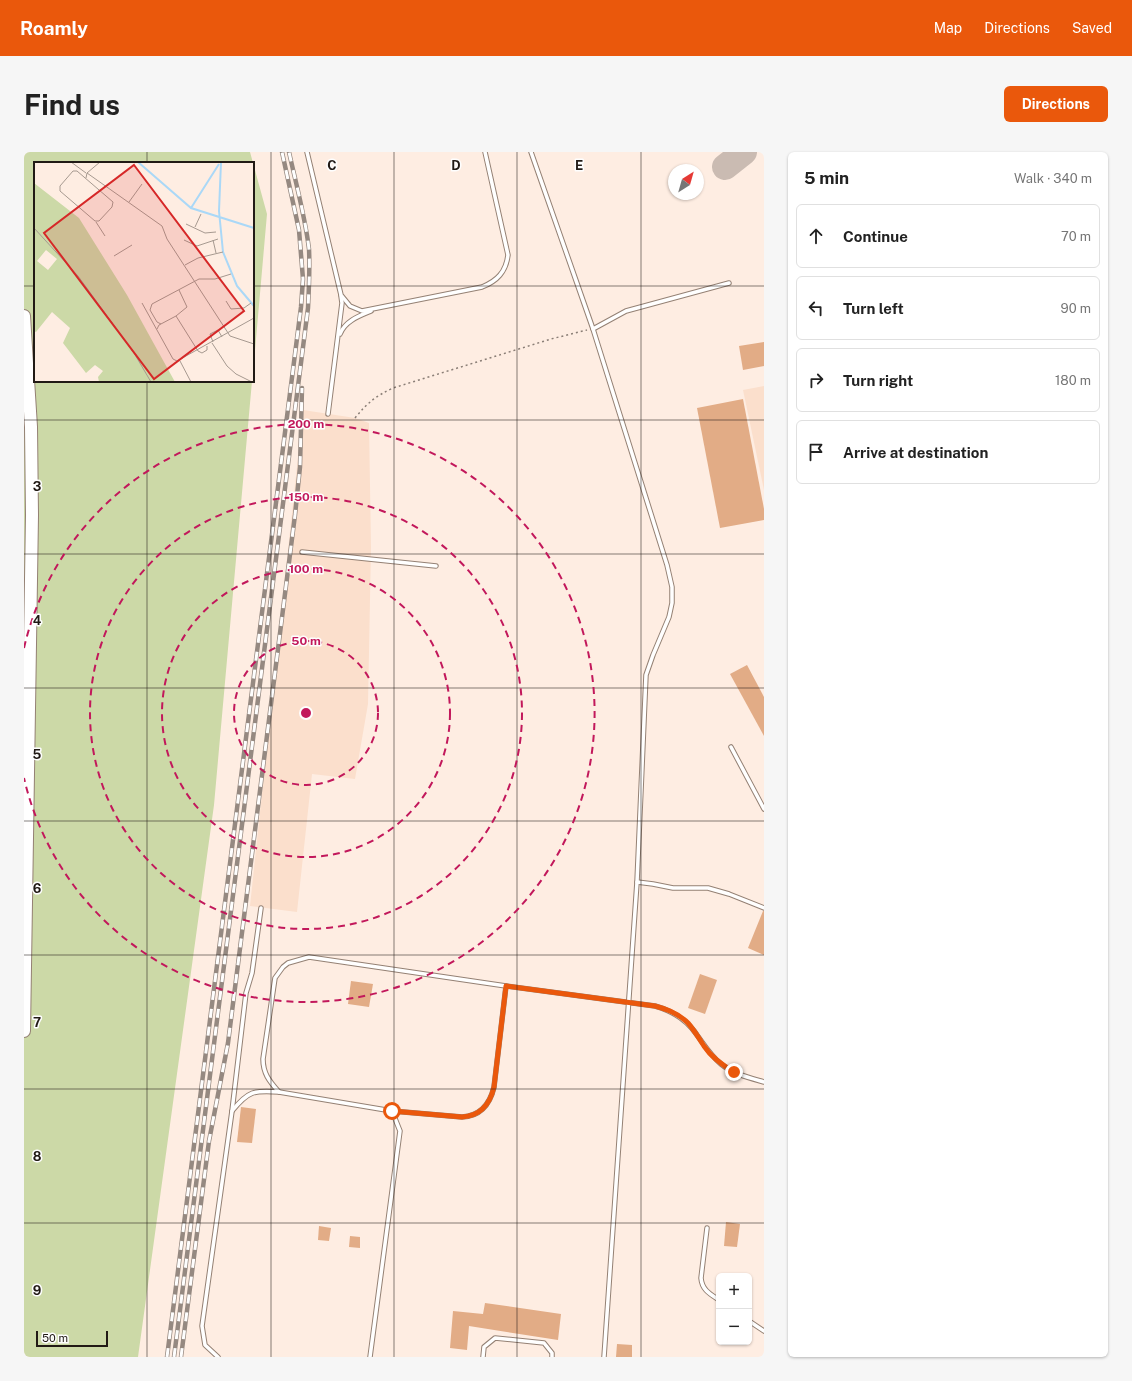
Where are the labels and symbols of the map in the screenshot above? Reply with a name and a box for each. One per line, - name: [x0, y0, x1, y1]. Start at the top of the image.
- text: C: [327, 158, 337, 173]
- text: D: [451, 158, 461, 173]
- text: E: [575, 158, 583, 173]
- inset map: [34, 162, 254, 382]
- north arrow: [668, 164, 704, 200]
- text: 200 m: [288, 417, 324, 431]
- text: 3: [33, 479, 42, 494]
- text: 150 m: [289, 490, 323, 504]
- text: 100 m: [289, 562, 323, 576]
- text: 4: [33, 613, 42, 628]
- text: 50 m: [291, 634, 321, 648]
- centre of rings: [299, 706, 313, 720]
- text: 5: [33, 747, 42, 762]
- text: 6: [33, 881, 42, 896]
- text: 7: [33, 1015, 41, 1030]
- route end: [725, 1063, 743, 1081]
- route start: [383, 1102, 401, 1120]
- text: 8: [33, 1149, 42, 1164]
- text: 9: [33, 1283, 41, 1298]
- scale bar: [36, 1329, 108, 1348]

